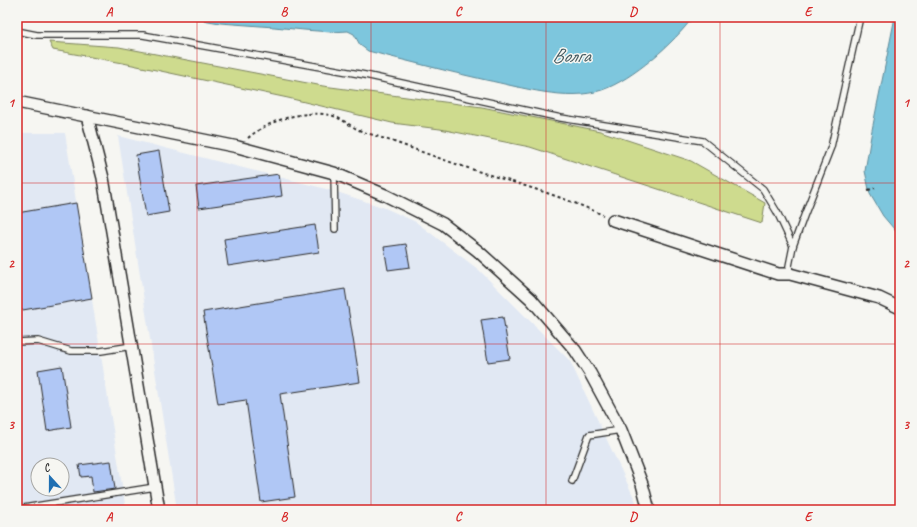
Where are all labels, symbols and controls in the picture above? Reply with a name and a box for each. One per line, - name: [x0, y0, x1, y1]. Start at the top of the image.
- text: A: [106, 4, 114, 20]
- text: B: [281, 4, 289, 20]
- text: C: [455, 4, 463, 20]
- text: D: [629, 4, 638, 20]
- text: E: [805, 4, 814, 20]
- water label: Волга: [552, 43, 592, 68]
- text: 1: [8, 95, 16, 111]
- text: 1: [903, 95, 911, 111]
- text: 2: [8, 256, 15, 272]
- text: 2: [903, 256, 910, 272]
- text: 3: [8, 417, 15, 433]
- text: 3: [903, 417, 910, 433]
- north arrow: [30, 457, 70, 497]
- text: С: [41, 460, 53, 475]
- text: A: [106, 509, 114, 525]
- text: B: [281, 509, 289, 525]
- text: C: [455, 509, 463, 525]
- text: D: [629, 509, 638, 525]
- text: E: [805, 509, 814, 525]

